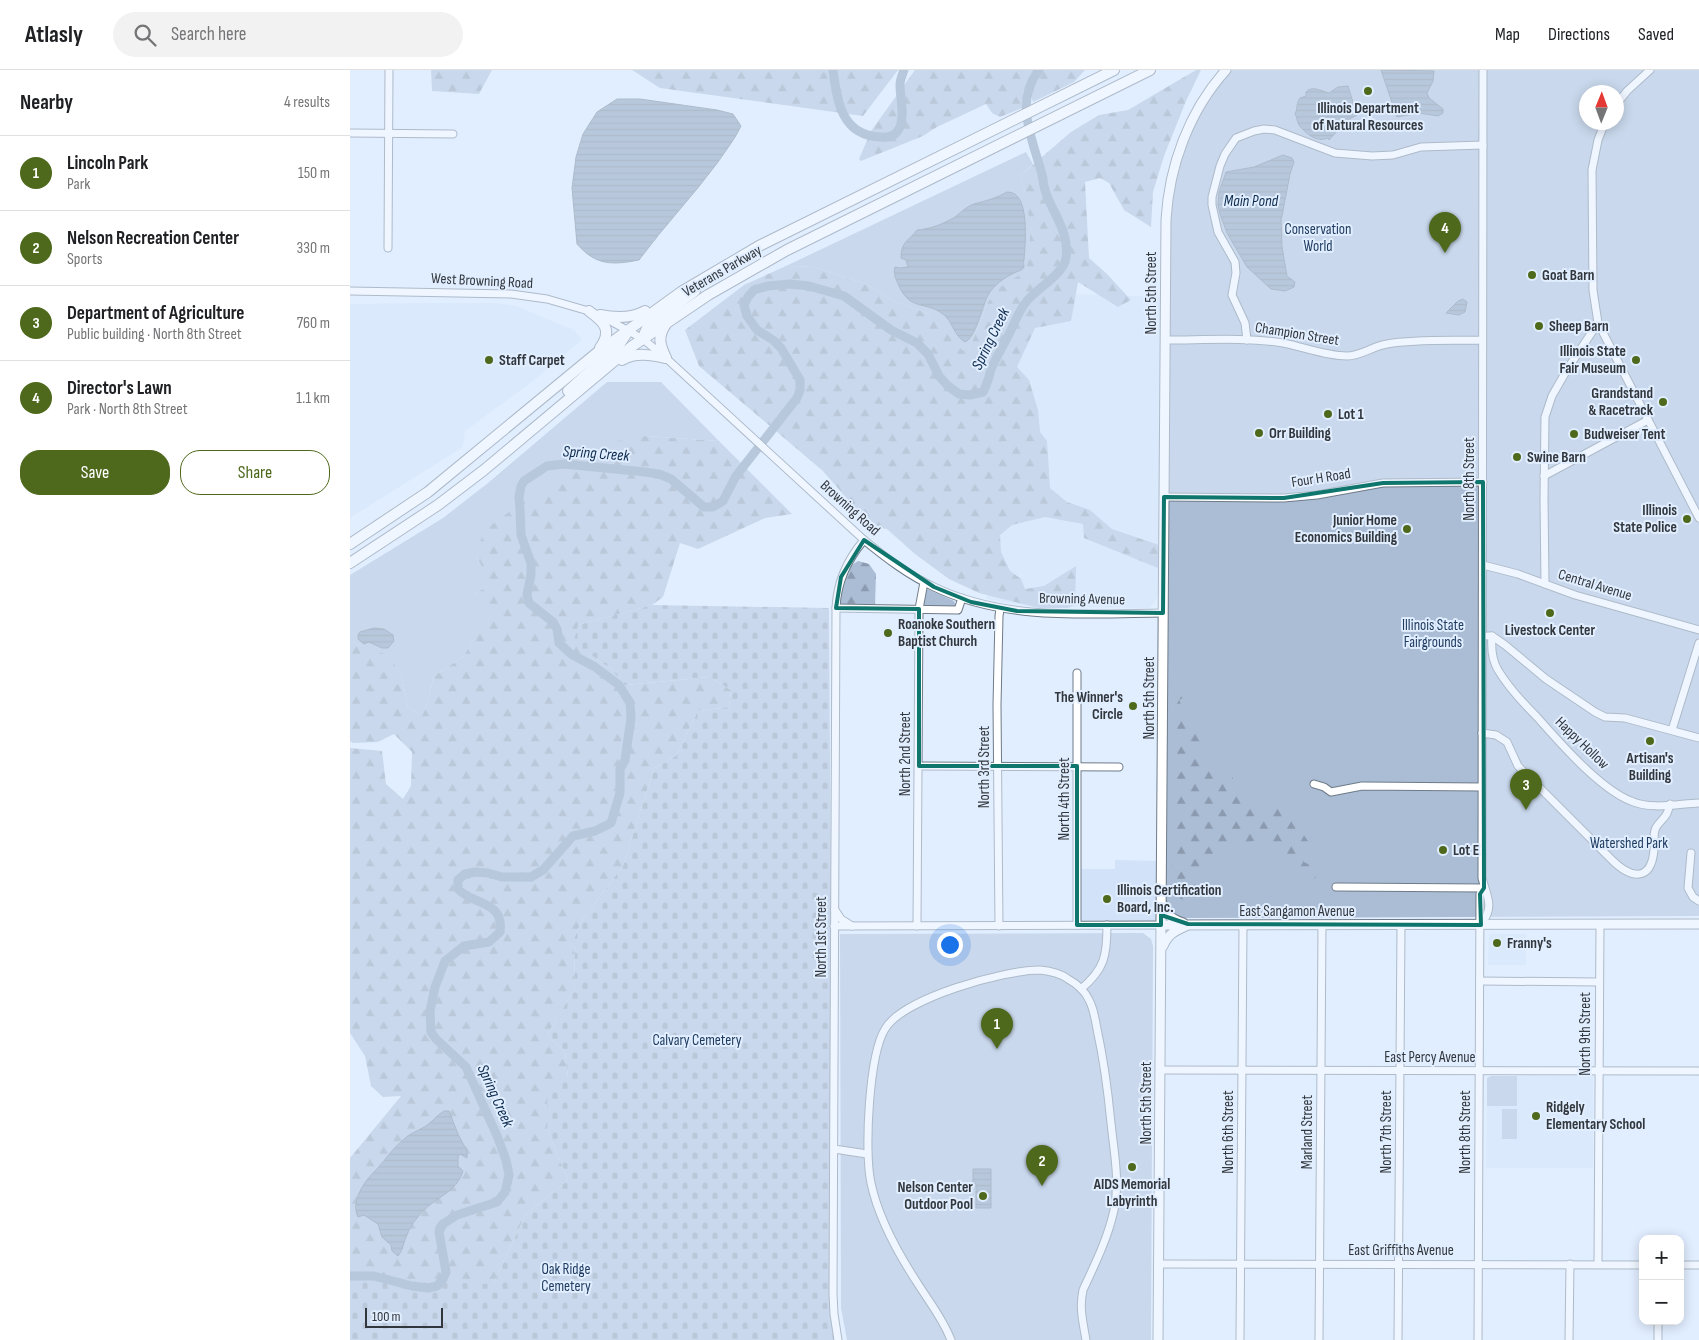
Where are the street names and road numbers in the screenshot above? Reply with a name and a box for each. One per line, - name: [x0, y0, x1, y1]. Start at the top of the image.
- street label: Veterans Parkway: [679, 241, 765, 301]
- street label: North 5th Street: [1142, 251, 1161, 334]
- street label: West Browning Road: [430, 269, 534, 293]
- street label: Champion Street: [1254, 318, 1341, 350]
- street label: North 8th Street: [1460, 437, 1479, 521]
- street label: Four H Road: [1290, 464, 1352, 492]
- street label: Browning Road: [816, 476, 884, 540]
- street label: Central Avenue: [1556, 565, 1634, 605]
- street label: Browning Avenue: [1039, 589, 1125, 609]
- street label: North 5th Street: [1140, 656, 1159, 739]
- street label: North 2nd Street: [896, 711, 915, 796]
- street label: Happy Hollow: [1551, 713, 1613, 774]
- street label: North 3rd Street: [975, 725, 994, 808]
- street label: North 4th Street: [1055, 757, 1074, 841]
- street label: North 1st Street: [812, 896, 831, 978]
- street label: East Sangamon Avenue: [1239, 902, 1355, 921]
- street label: North 9th Street: [1576, 992, 1595, 1076]
- street label: East Percy Avenue: [1384, 1048, 1476, 1067]
- street label: North 5th Street: [1137, 1061, 1156, 1144]
- street label: North 6th Street: [1219, 1090, 1238, 1174]
- street label: North 7th Street: [1377, 1090, 1396, 1173]
- street label: North 8th Street: [1456, 1090, 1475, 1174]
- street label: Marland Street: [1298, 1094, 1317, 1169]
- street label: East Griffiths Avenue: [1348, 1241, 1454, 1260]

